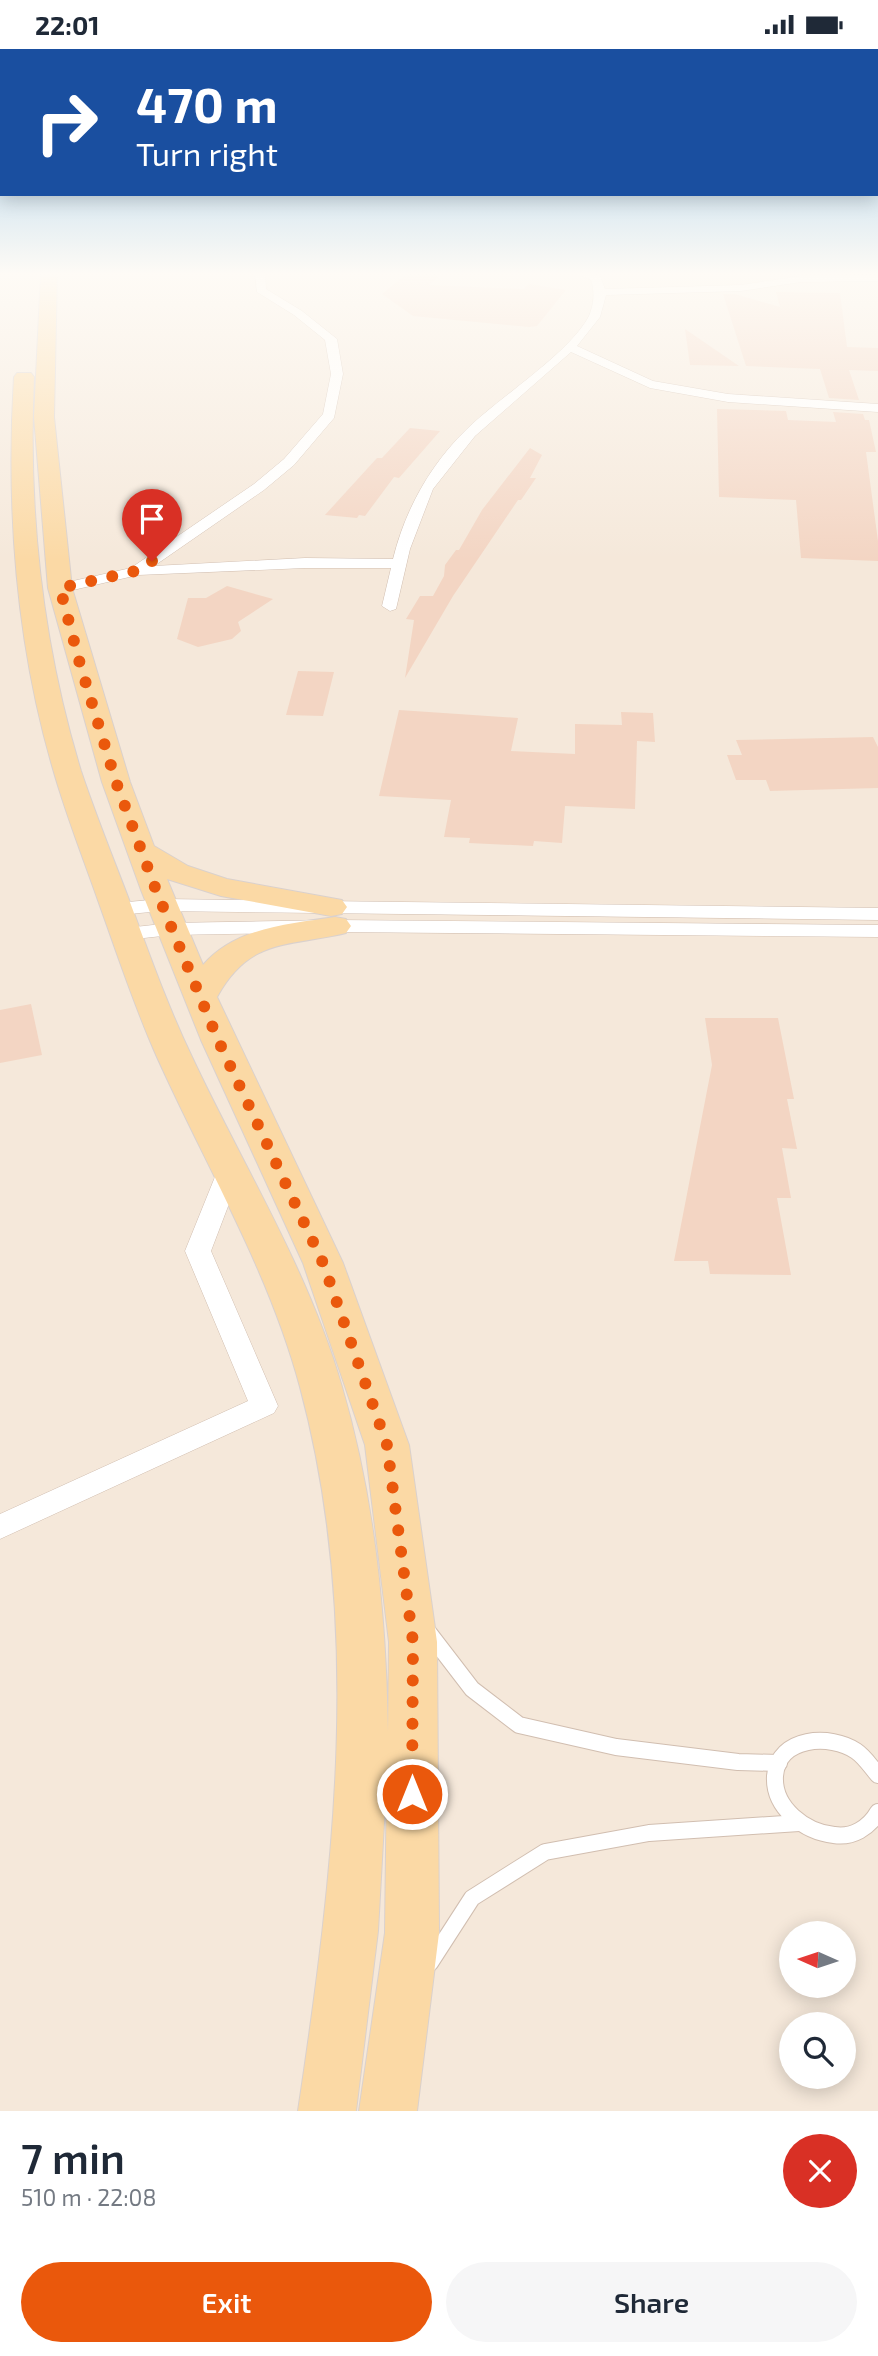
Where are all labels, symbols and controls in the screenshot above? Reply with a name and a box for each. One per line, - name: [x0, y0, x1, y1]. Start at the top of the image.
- text: 22:01: [35, 9, 100, 40]
- text: 470 m: [136, 74, 278, 133]
- icon: right: [21, 77, 112, 168]
- text: Turn right: [136, 134, 278, 172]
- pin: [122, 489, 182, 561]
- icon: arrive: [133, 500, 171, 538]
- position arrow: [375, 1757, 449, 1831]
- north arrow: [779, 1921, 856, 1999]
- map controls: [779, 1921, 856, 2089]
- button: search: [779, 2012, 856, 2089]
- text: 7 min: [21, 2132, 125, 2182]
- button: close: [783, 2134, 857, 2208]
- text: 510 m · 22:08: [21, 2183, 156, 2211]
- button: Exit: [21, 2262, 432, 2342]
- button: Share: [446, 2262, 857, 2342]

